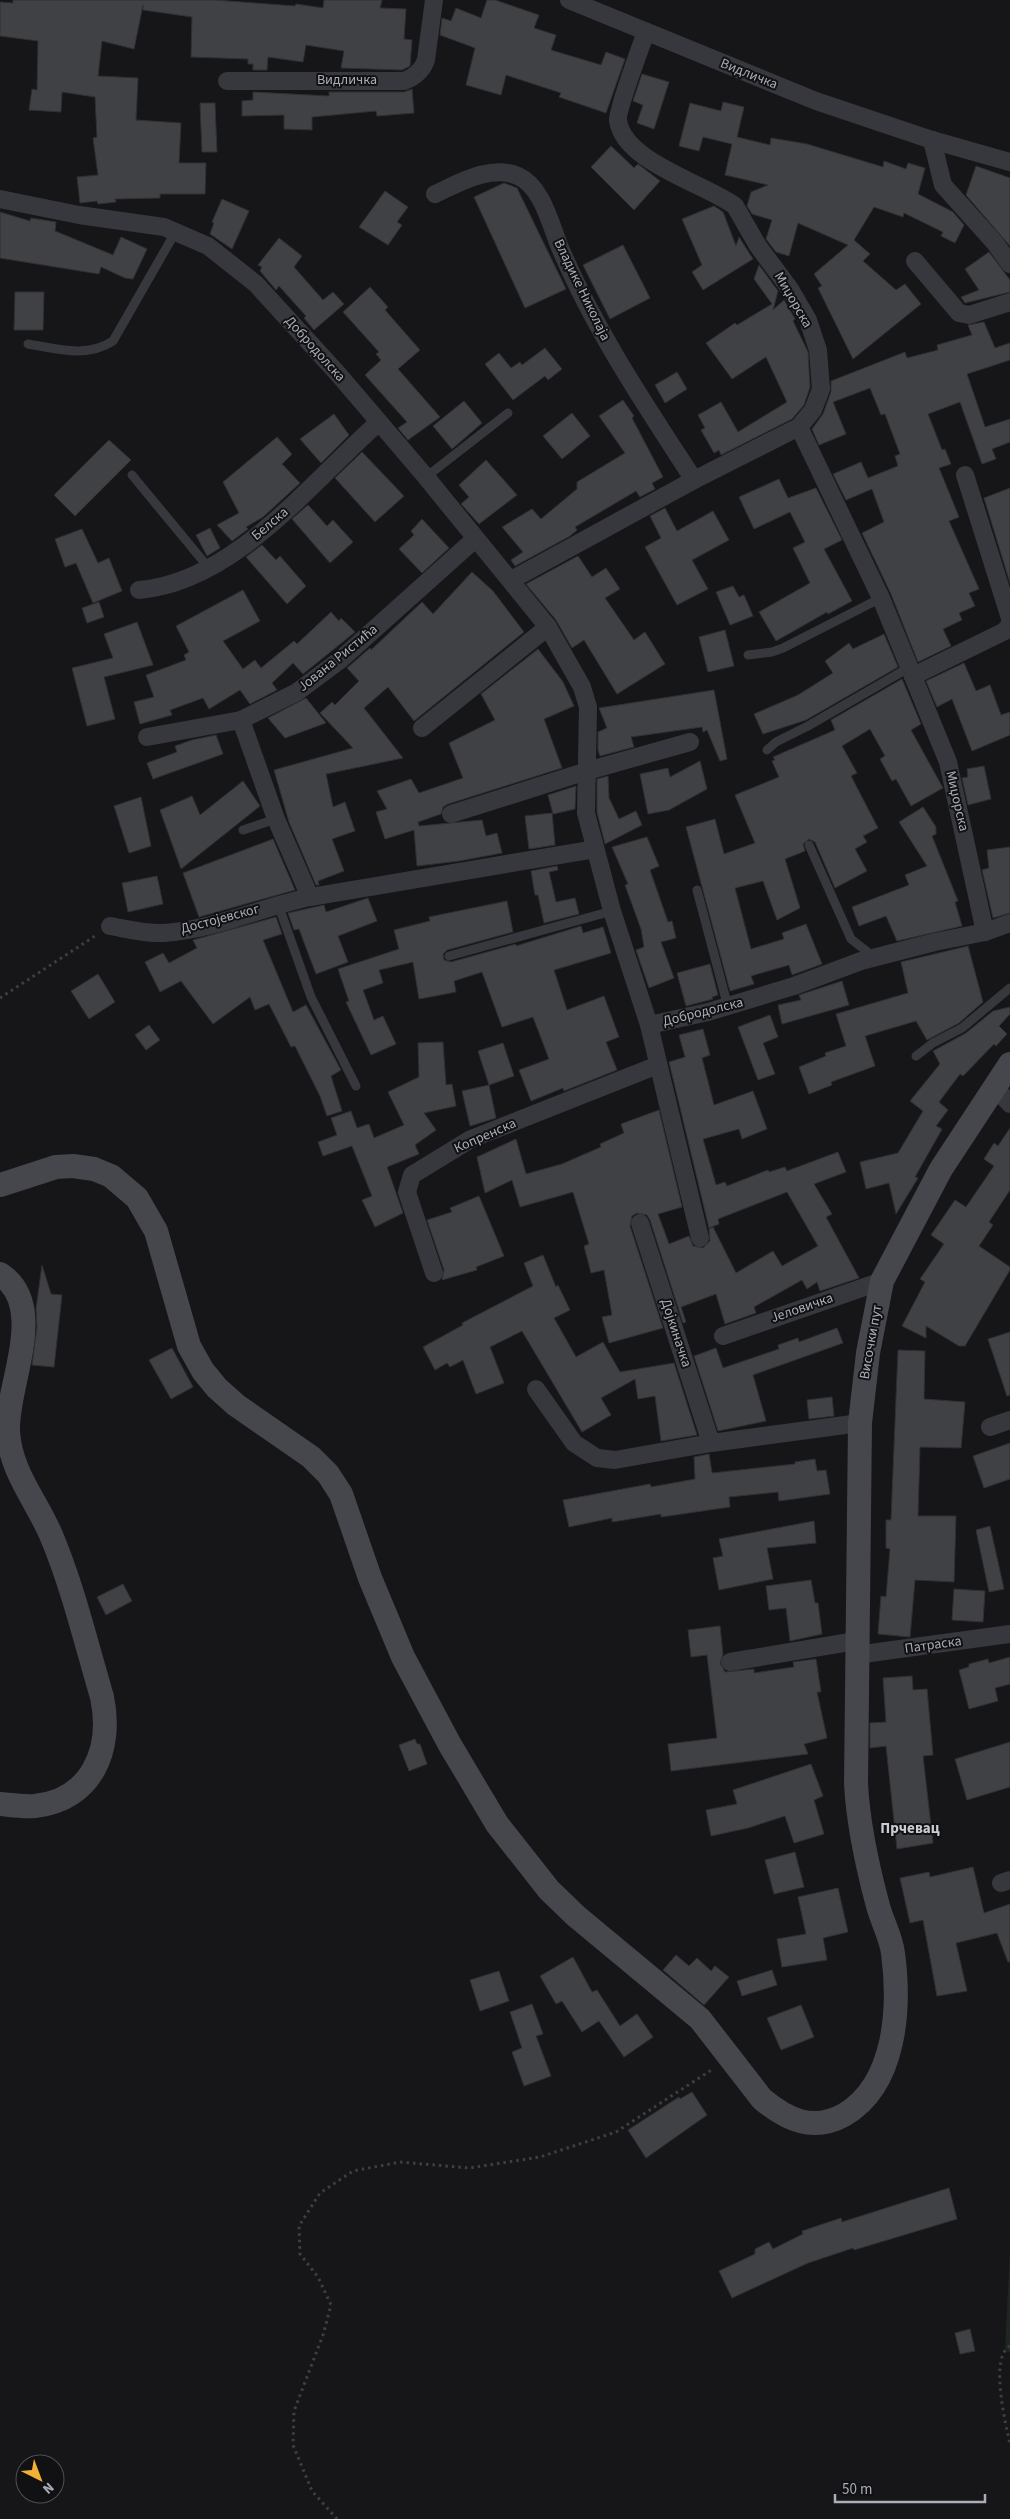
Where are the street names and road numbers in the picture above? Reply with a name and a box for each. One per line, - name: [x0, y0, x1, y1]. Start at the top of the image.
- street label: Видличка: [717, 53, 781, 95]
- street label: Видличка: [317, 70, 377, 90]
- street label: Владике Николаја: [549, 236, 615, 344]
- street label: Миџорска: [769, 268, 817, 332]
- street label: Добродолска: [280, 312, 350, 386]
- street label: Белска: [247, 503, 293, 545]
- street label: Јована Ристића: [294, 620, 382, 696]
- street label: Миџорска: [940, 769, 974, 833]
- street label: Достојевског: [178, 899, 262, 939]
- street label: Добродолска: [661, 992, 745, 1032]
- street label: Копренска: [451, 1113, 519, 1159]
- street label: Јеловичка: [768, 1288, 836, 1328]
- street label: Дојкиначка: [656, 1296, 696, 1370]
- street label: Височки пут: [855, 1303, 887, 1381]
- street label: Патраска: [903, 1631, 963, 1659]

